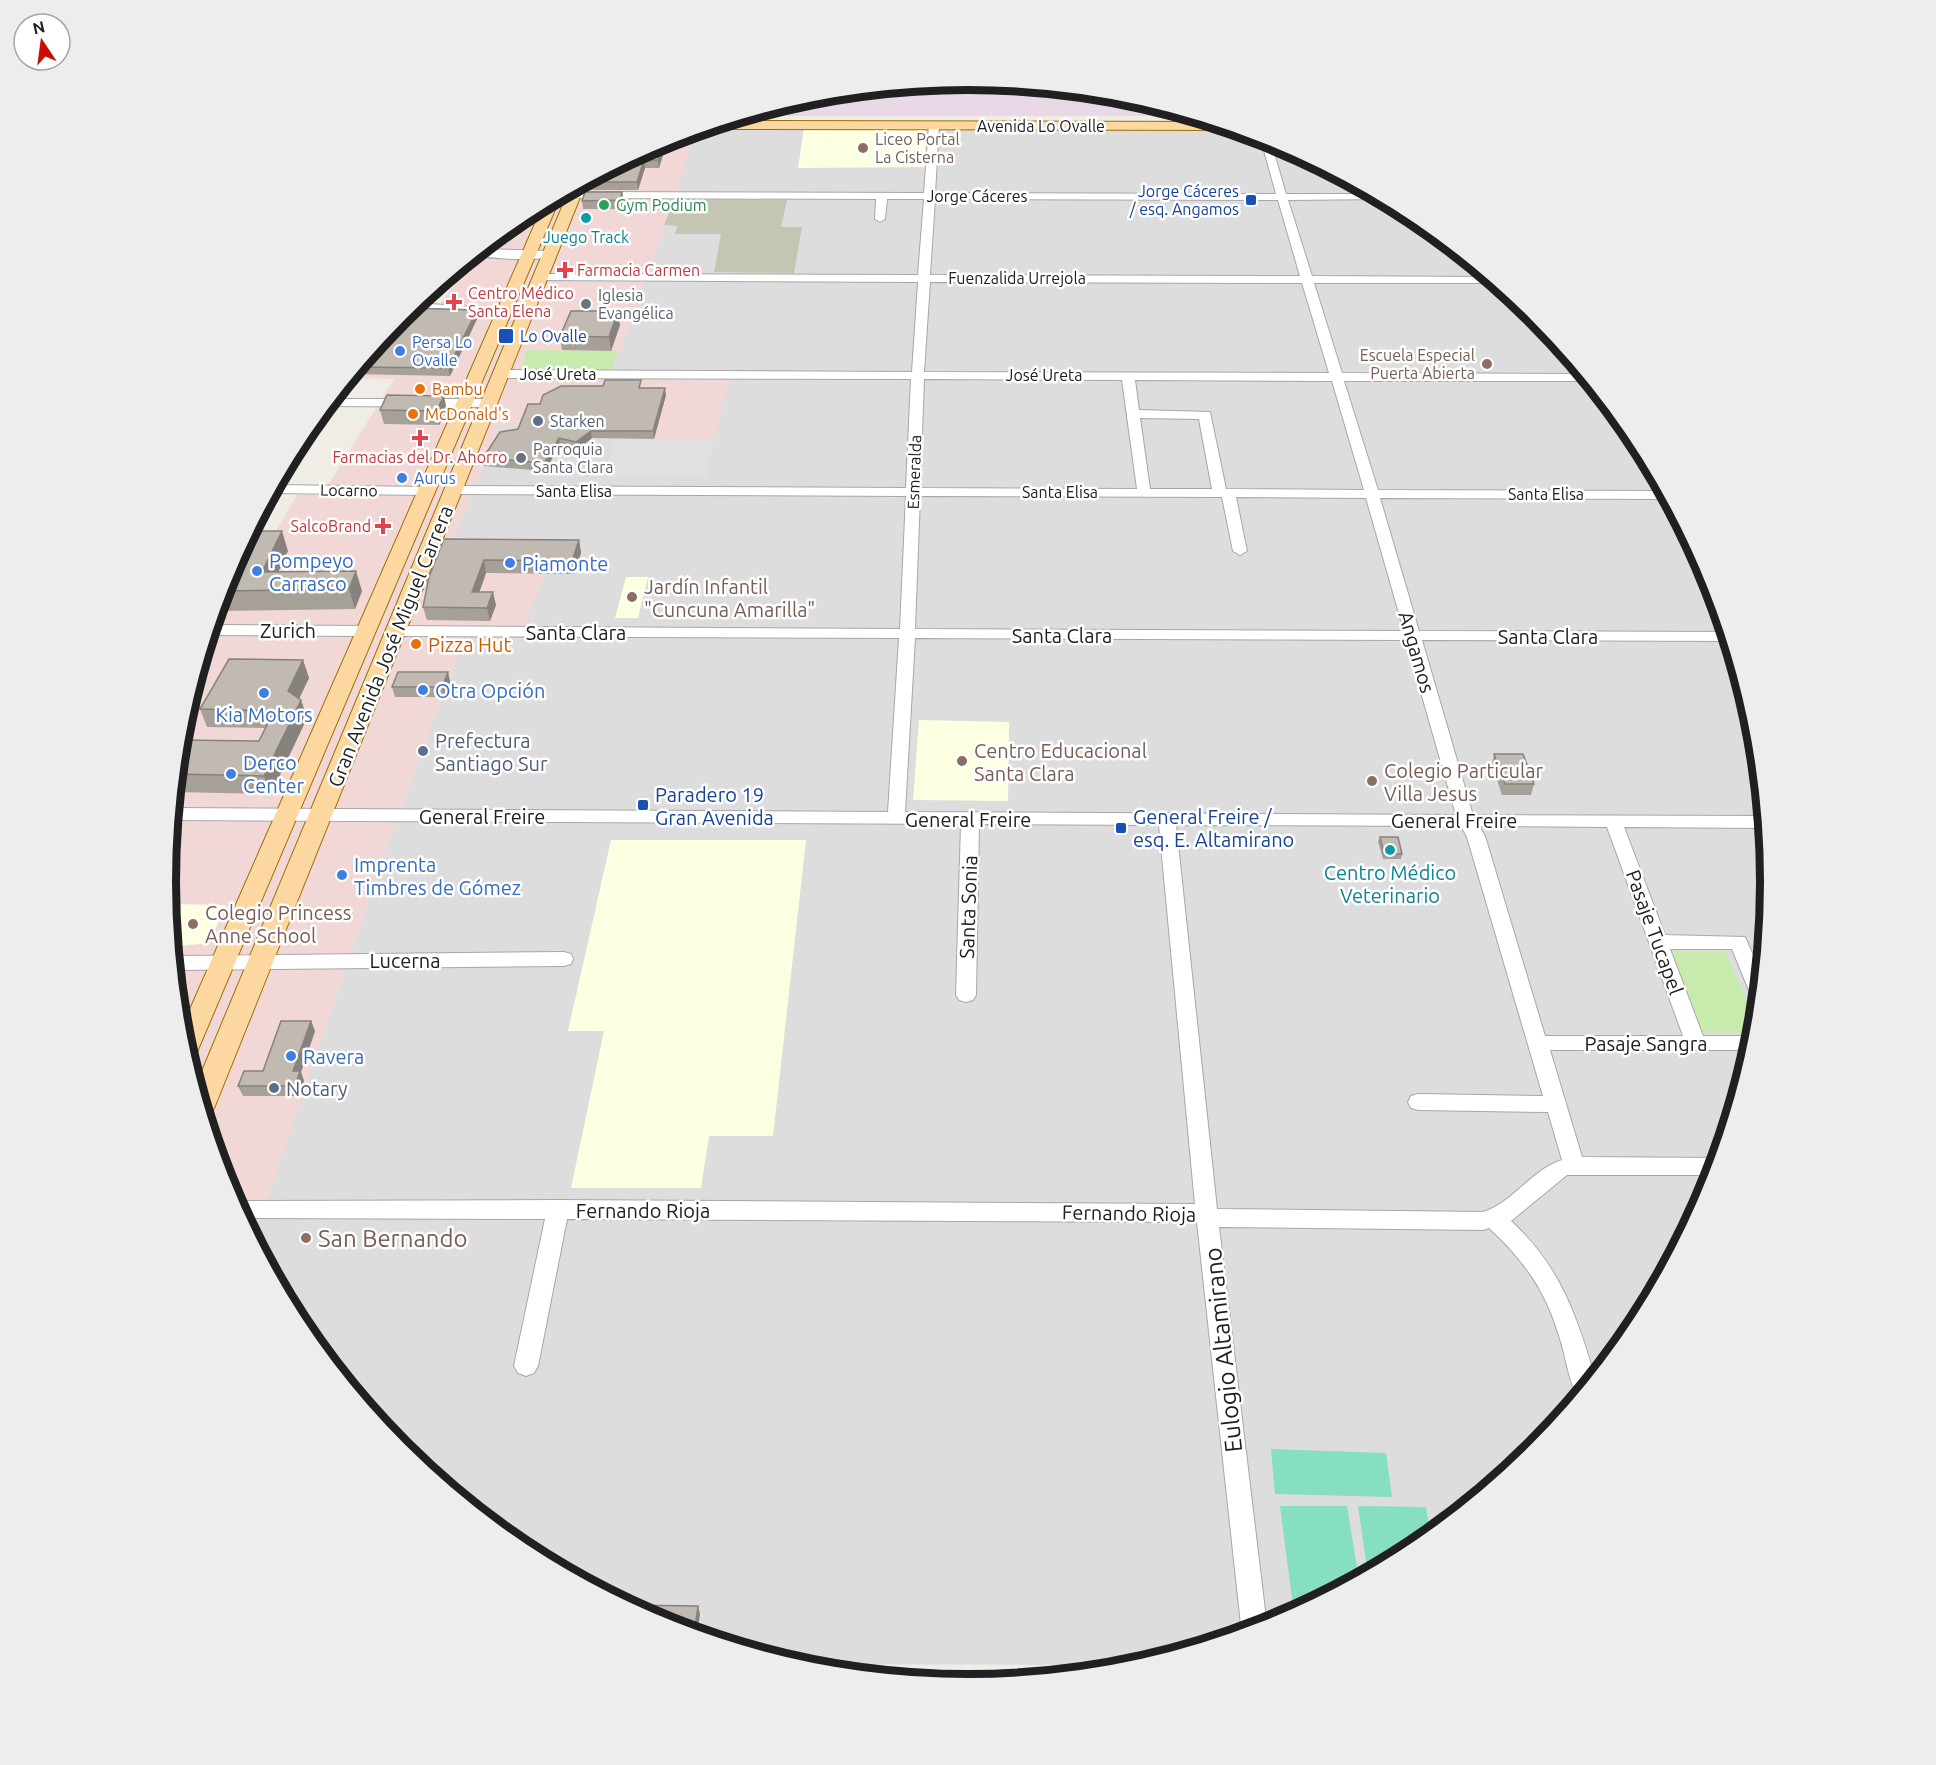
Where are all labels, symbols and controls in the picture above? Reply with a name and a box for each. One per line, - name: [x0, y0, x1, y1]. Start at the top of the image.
- north arrow: [12, 12, 72, 72]
- text: N: [31, 17, 46, 37]
- street label: Avenida Lo Ovalle: [977, 117, 1105, 135]
- place label: Liceo Portal La Cisterna: [875, 130, 960, 166]
- marker: Liceo Portal La Cisterna: [856, 141, 870, 155]
- place label: Jorge Cáceres / esq. Angamos: [1129, 182, 1239, 218]
- street label: Jorge Cáceres: [926, 187, 1028, 205]
- marker: Jorge Cáceres / esq. Angamos: [1244, 193, 1258, 207]
- place label: Gym Podium: [616, 196, 707, 214]
- marker: Gym Podium: [597, 198, 611, 212]
- marker: Juego Track: [579, 211, 593, 225]
- place label: Juego Track: [543, 228, 629, 246]
- place label: Farmacia Carmen: [577, 261, 700, 279]
- marker: Farmacia Carmen: [558, 263, 572, 277]
- street label: Fuenzalida Urrejola: [948, 269, 1086, 287]
- place label: Centro Médico Santa Elena: [468, 284, 574, 320]
- place label: Iglesia Evangélica: [598, 286, 674, 322]
- marker: Centro Médico Santa Elena: [445, 293, 463, 311]
- marker: Iglesia Evangélica: [579, 297, 593, 311]
- marker: Lo Ovalle: [497, 327, 515, 345]
- place label: Lo Ovalle: [520, 327, 587, 345]
- place label: Persa Lo Ovalle: [412, 333, 472, 369]
- marker: Persa Lo Ovalle: [393, 344, 407, 358]
- place label: Escuela Especial Puerta Abierta: [1360, 346, 1475, 382]
- marker: Escuela Especial Puerta Abierta: [1480, 357, 1494, 371]
- street label: José Ureta: [520, 365, 596, 383]
- street label: José Ureta: [1006, 366, 1082, 384]
- place label: Bambu: [432, 380, 483, 398]
- marker: Bambu: [413, 382, 427, 396]
- place label: McDonald's: [425, 405, 509, 423]
- marker: McDonald's: [406, 407, 420, 421]
- place label: Starken: [550, 412, 605, 430]
- marker: Starken: [531, 414, 545, 428]
- marker: Farmacias del Dr. Ahorro: [413, 431, 427, 445]
- street label: Esmeralda: [904, 434, 924, 510]
- place label: Parroquia Santa Clara: [533, 440, 613, 476]
- place label: Farmacias del Dr. Ahorro: [333, 448, 507, 466]
- marker: Parroquia Santa Clara: [514, 451, 528, 465]
- place label: Aurus: [414, 469, 456, 487]
- marker: Aurus: [395, 471, 409, 485]
- street label: Locarno: [320, 480, 378, 500]
- street label: Santa Elisa: [536, 482, 612, 500]
- street label: Santa Elisa: [1022, 483, 1098, 501]
- street label: Santa Elisa: [1508, 485, 1584, 503]
- street label: Gran Avenida José Miguel Carrera: [323, 502, 457, 790]
- place label: SalcoBrand: [291, 517, 371, 535]
- marker: SalcoBrand: [376, 519, 390, 533]
- place label: Pompeyo Carrasco: [269, 549, 354, 595]
- place label: Piamonte: [522, 552, 608, 575]
- marker: Piamonte: [503, 556, 517, 570]
- marker: Pompeyo Carrasco: [250, 564, 264, 578]
- place label: Jardín Infantil "Cuncuna Amarilla": [644, 575, 815, 621]
- marker: Jardín Infantil "Cuncuna Amarilla": [625, 590, 639, 604]
- street label: Angamos: [1394, 609, 1440, 695]
- street label: Zurich: [260, 619, 316, 642]
- street label: Santa Clara: [526, 621, 626, 644]
- street label: Santa Clara: [1012, 624, 1112, 647]
- street label: Santa Clara: [1498, 625, 1598, 648]
- place label: Pizza Hut: [428, 633, 511, 656]
- marker: Pizza Hut: [409, 637, 423, 651]
- place label: Otra Opción: [435, 679, 545, 702]
- marker: Otra Opción: [416, 683, 430, 697]
- marker: Kia Motors: [257, 686, 271, 700]
- place label: Kia Motors: [215, 703, 313, 726]
- place label: Prefectura Santiago Sur: [435, 729, 548, 775]
- place label: Centro Educacional Santa Clara: [974, 739, 1147, 785]
- marker: Prefectura Santiago Sur: [416, 744, 430, 758]
- place label: Derco Center: [243, 751, 305, 797]
- marker: Centro Educacional Santa Clara: [955, 754, 969, 768]
- place label: Colegio Particular Villa Jesus: [1384, 759, 1543, 805]
- marker: Derco Center: [224, 767, 238, 781]
- marker: Colegio Particular Villa Jesus: [1365, 774, 1379, 788]
- place label: Paradero 19 Gran Avenida: [655, 783, 774, 829]
- marker: Paradero 19 Gran Avenida: [636, 798, 650, 812]
- street label: General Freire: [419, 805, 545, 828]
- place label: General Freire / esq. E. Altamirano: [1133, 805, 1294, 851]
- street label: General Freire: [905, 808, 1031, 831]
- street label: General Freire: [1391, 809, 1517, 832]
- marker: General Freire / esq. E. Altamirano: [1114, 821, 1128, 835]
- marker: Centro Médico Veterinario: [1383, 843, 1397, 857]
- place label: Imprenta Timbres de Gómez: [354, 853, 521, 899]
- street label: Santa Sonia: [955, 855, 981, 959]
- place label: Centro Médico Veterinario: [1324, 861, 1456, 907]
- street label: Pasaje Tucapel: [1622, 867, 1688, 997]
- marker: Imprenta Timbres de Gómez: [335, 868, 349, 882]
- place label: Colegio Princess Anne School: [205, 901, 351, 947]
- marker: Colegio Princess Anne School: [186, 917, 200, 931]
- street label: Lucerna: [369, 949, 441, 972]
- street label: Pasaje Sangra: [1584, 1032, 1708, 1055]
- place label: Ravera: [303, 1045, 364, 1068]
- marker: Ravera: [284, 1049, 298, 1063]
- place label: Notary: [286, 1077, 348, 1100]
- marker: Notary: [267, 1081, 281, 1095]
- street label: Fernando Rioja: [576, 1199, 710, 1222]
- street label: Fernando Rioja: [1062, 1200, 1196, 1226]
- place label: San Bernando: [318, 1225, 468, 1252]
- marker: San Bernando: [299, 1231, 313, 1245]
- street label: Eulogio Altamirano: [1199, 1246, 1247, 1454]

